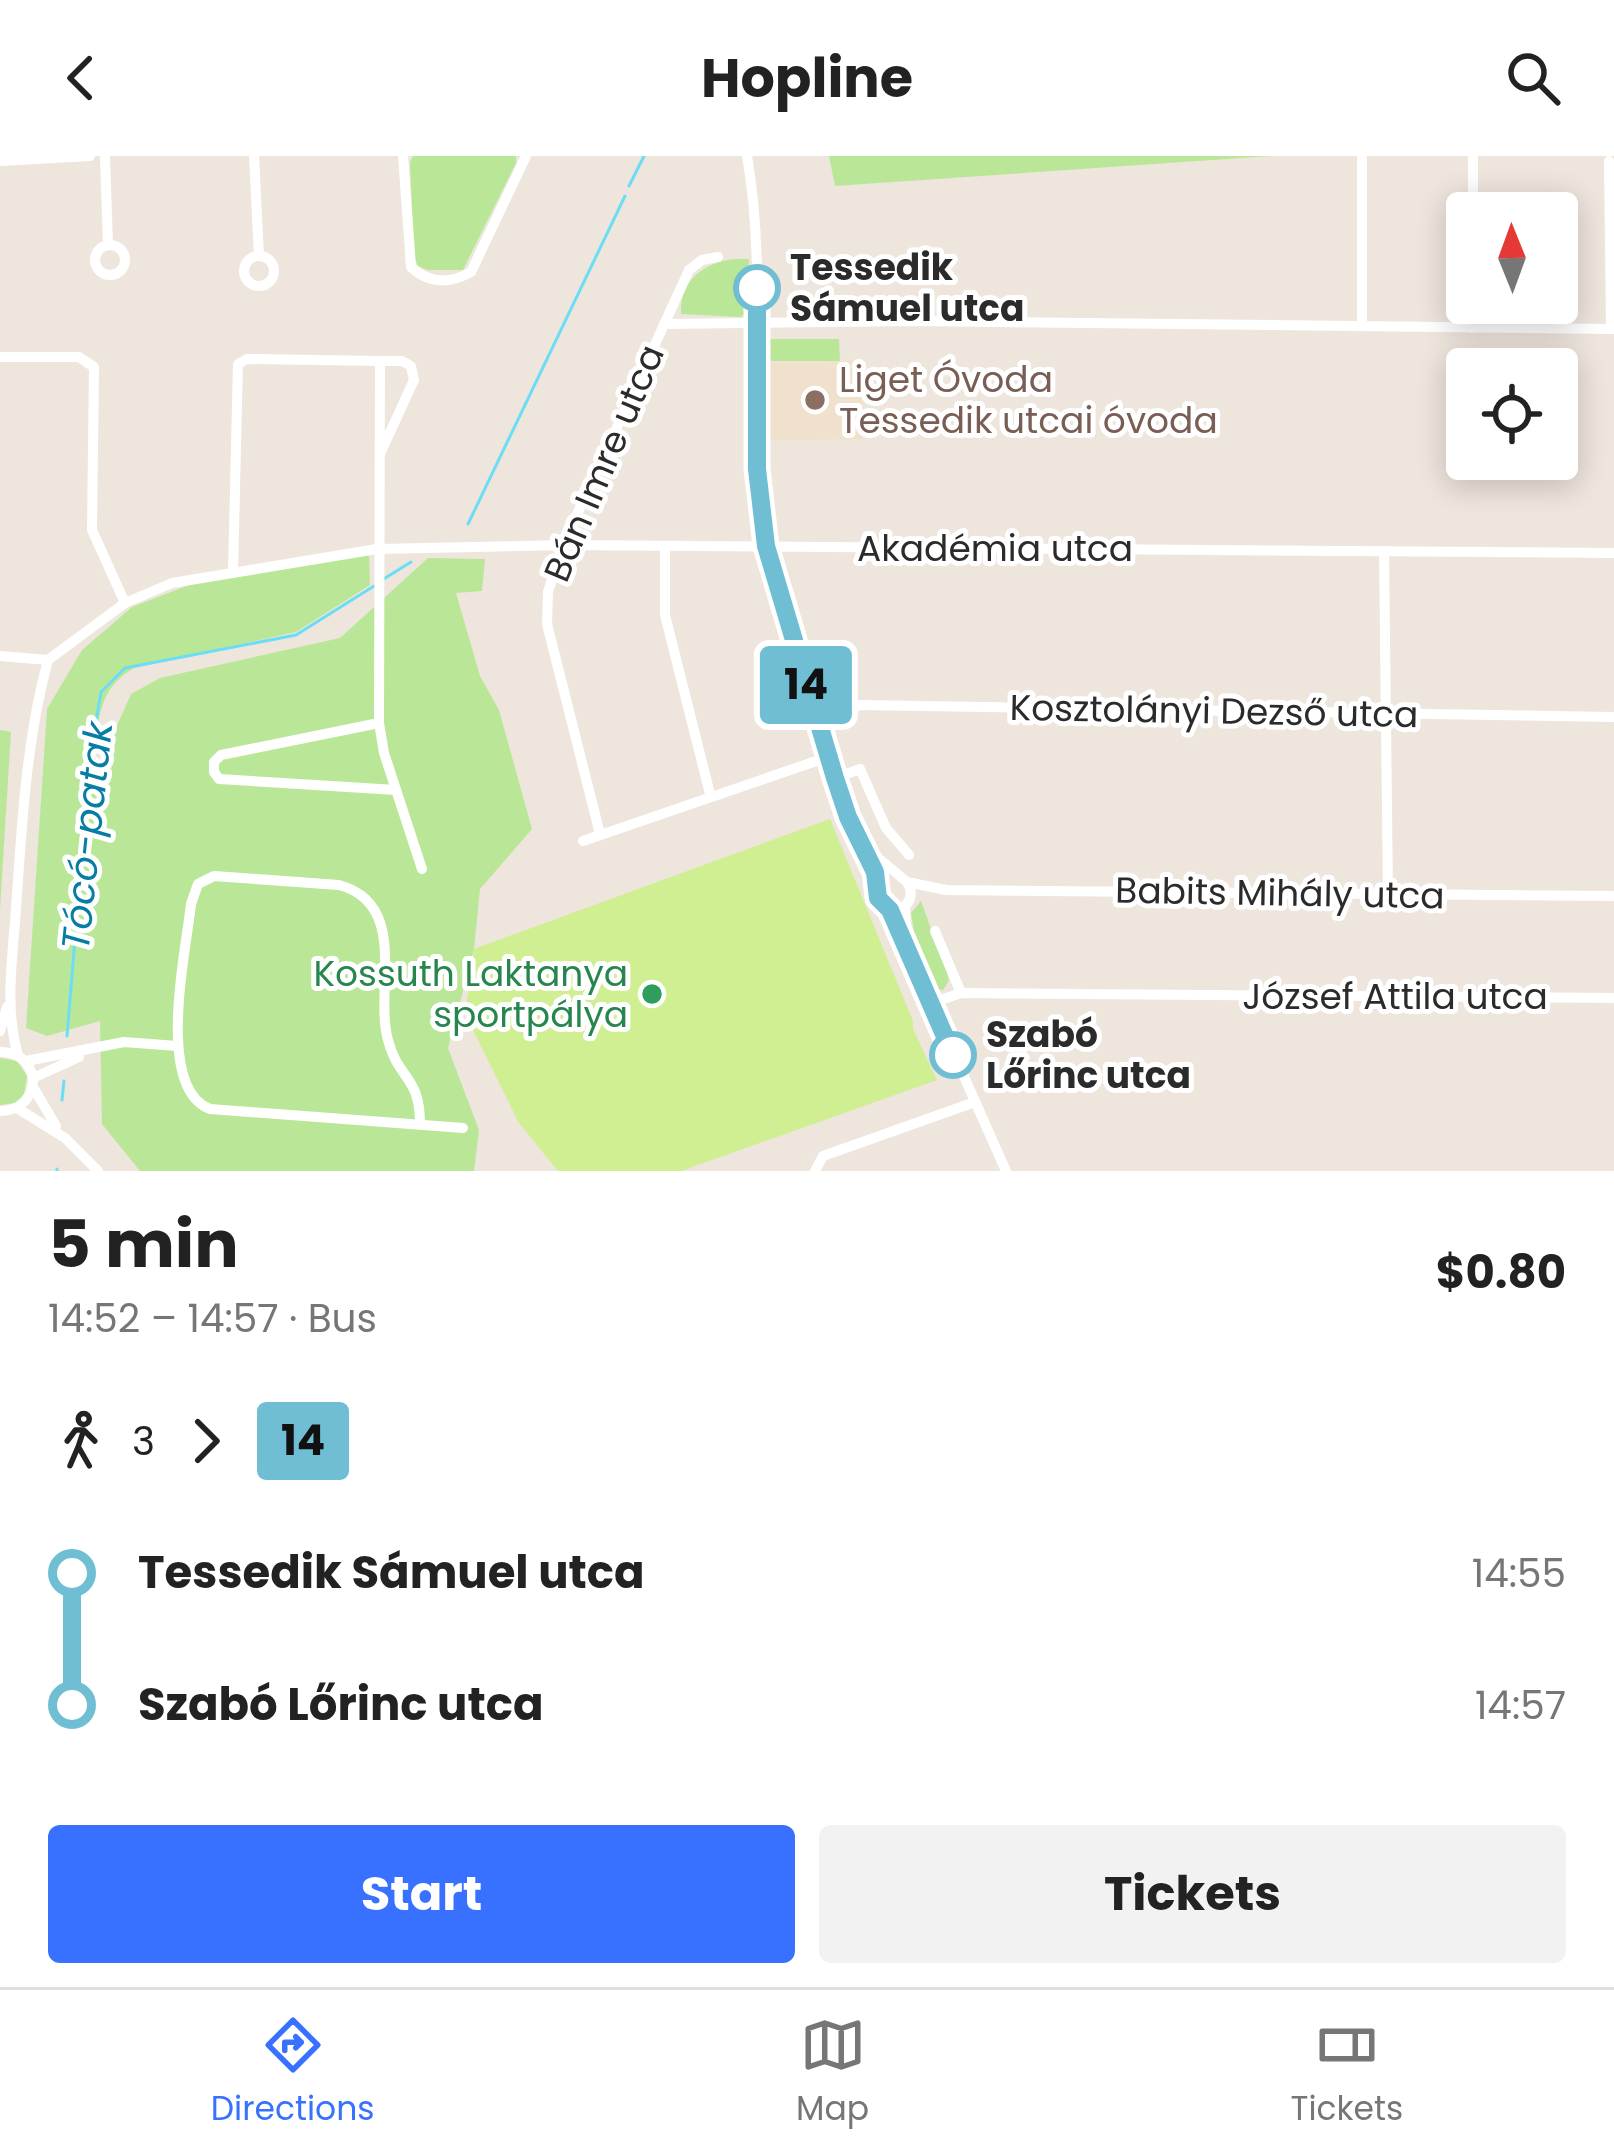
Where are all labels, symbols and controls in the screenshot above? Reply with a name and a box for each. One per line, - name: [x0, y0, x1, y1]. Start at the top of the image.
- text: Hopline: [701, 40, 913, 116]
- icon: back: [48, 45, 114, 111]
- icon: search: [1500, 45, 1566, 111]
- north arrow: [1446, 192, 1578, 324]
- map controls: [1446, 192, 1578, 480]
- place label: Tessedik Sámuel utca: [790, 242, 1025, 334]
- marker: Tessedik Sámuel utca: [735, 266, 779, 310]
- street label: Bán Imre utca: [531, 337, 677, 589]
- button: locate: [1446, 348, 1578, 480]
- place label: Liget Óvoda Tessedik utcai óvoda: [839, 354, 1218, 446]
- marker: Liget Óvoda Tessedik utcai óvoda: [802, 387, 828, 413]
- street label: Akadémia utca: [857, 523, 1133, 574]
- line badge: 14: [752, 646, 860, 724]
- text: 14: [784, 655, 828, 714]
- street label: Kosztolányi Dezső utca: [1009, 682, 1419, 740]
- water label: Tócó-patak: [48, 717, 127, 953]
- street label: Babits Mihály utca: [1115, 865, 1445, 921]
- place label: Kossuth Laktanya sportpálya: [314, 948, 628, 1040]
- street label: József Attila utca: [1242, 971, 1548, 1022]
- marker: Kossuth Laktanya sportpálya: [639, 981, 665, 1007]
- place label: Szabó Lőrinc utca: [986, 1009, 1191, 1101]
- marker: Szabó Lőrinc utca: [931, 1033, 975, 1077]
- text: 5 min: [48, 1198, 239, 1290]
- text: $0.80: [1436, 1241, 1566, 1304]
- text: 14:52 – 14:57 · Bus: [48, 1291, 377, 1346]
- icon: walk: [48, 1408, 114, 1474]
- icon: forward: [173, 1408, 239, 1474]
- text: 14: [281, 1411, 325, 1470]
- text: 3: [132, 1414, 155, 1469]
- text: Tessedik Sámuel utca: [138, 1541, 645, 1604]
- text: 14:55: [1472, 1546, 1566, 1601]
- text: Szabó Lőrinc utca: [138, 1673, 543, 1736]
- text: 14:57: [1475, 1678, 1566, 1733]
- button: Start: [48, 1825, 795, 1963]
- button: Tickets: [819, 1825, 1566, 1963]
- tab: Directions: [211, 2012, 375, 2134]
- tab: Map: [796, 2012, 869, 2134]
- tab: Tickets: [1291, 2012, 1403, 2134]

